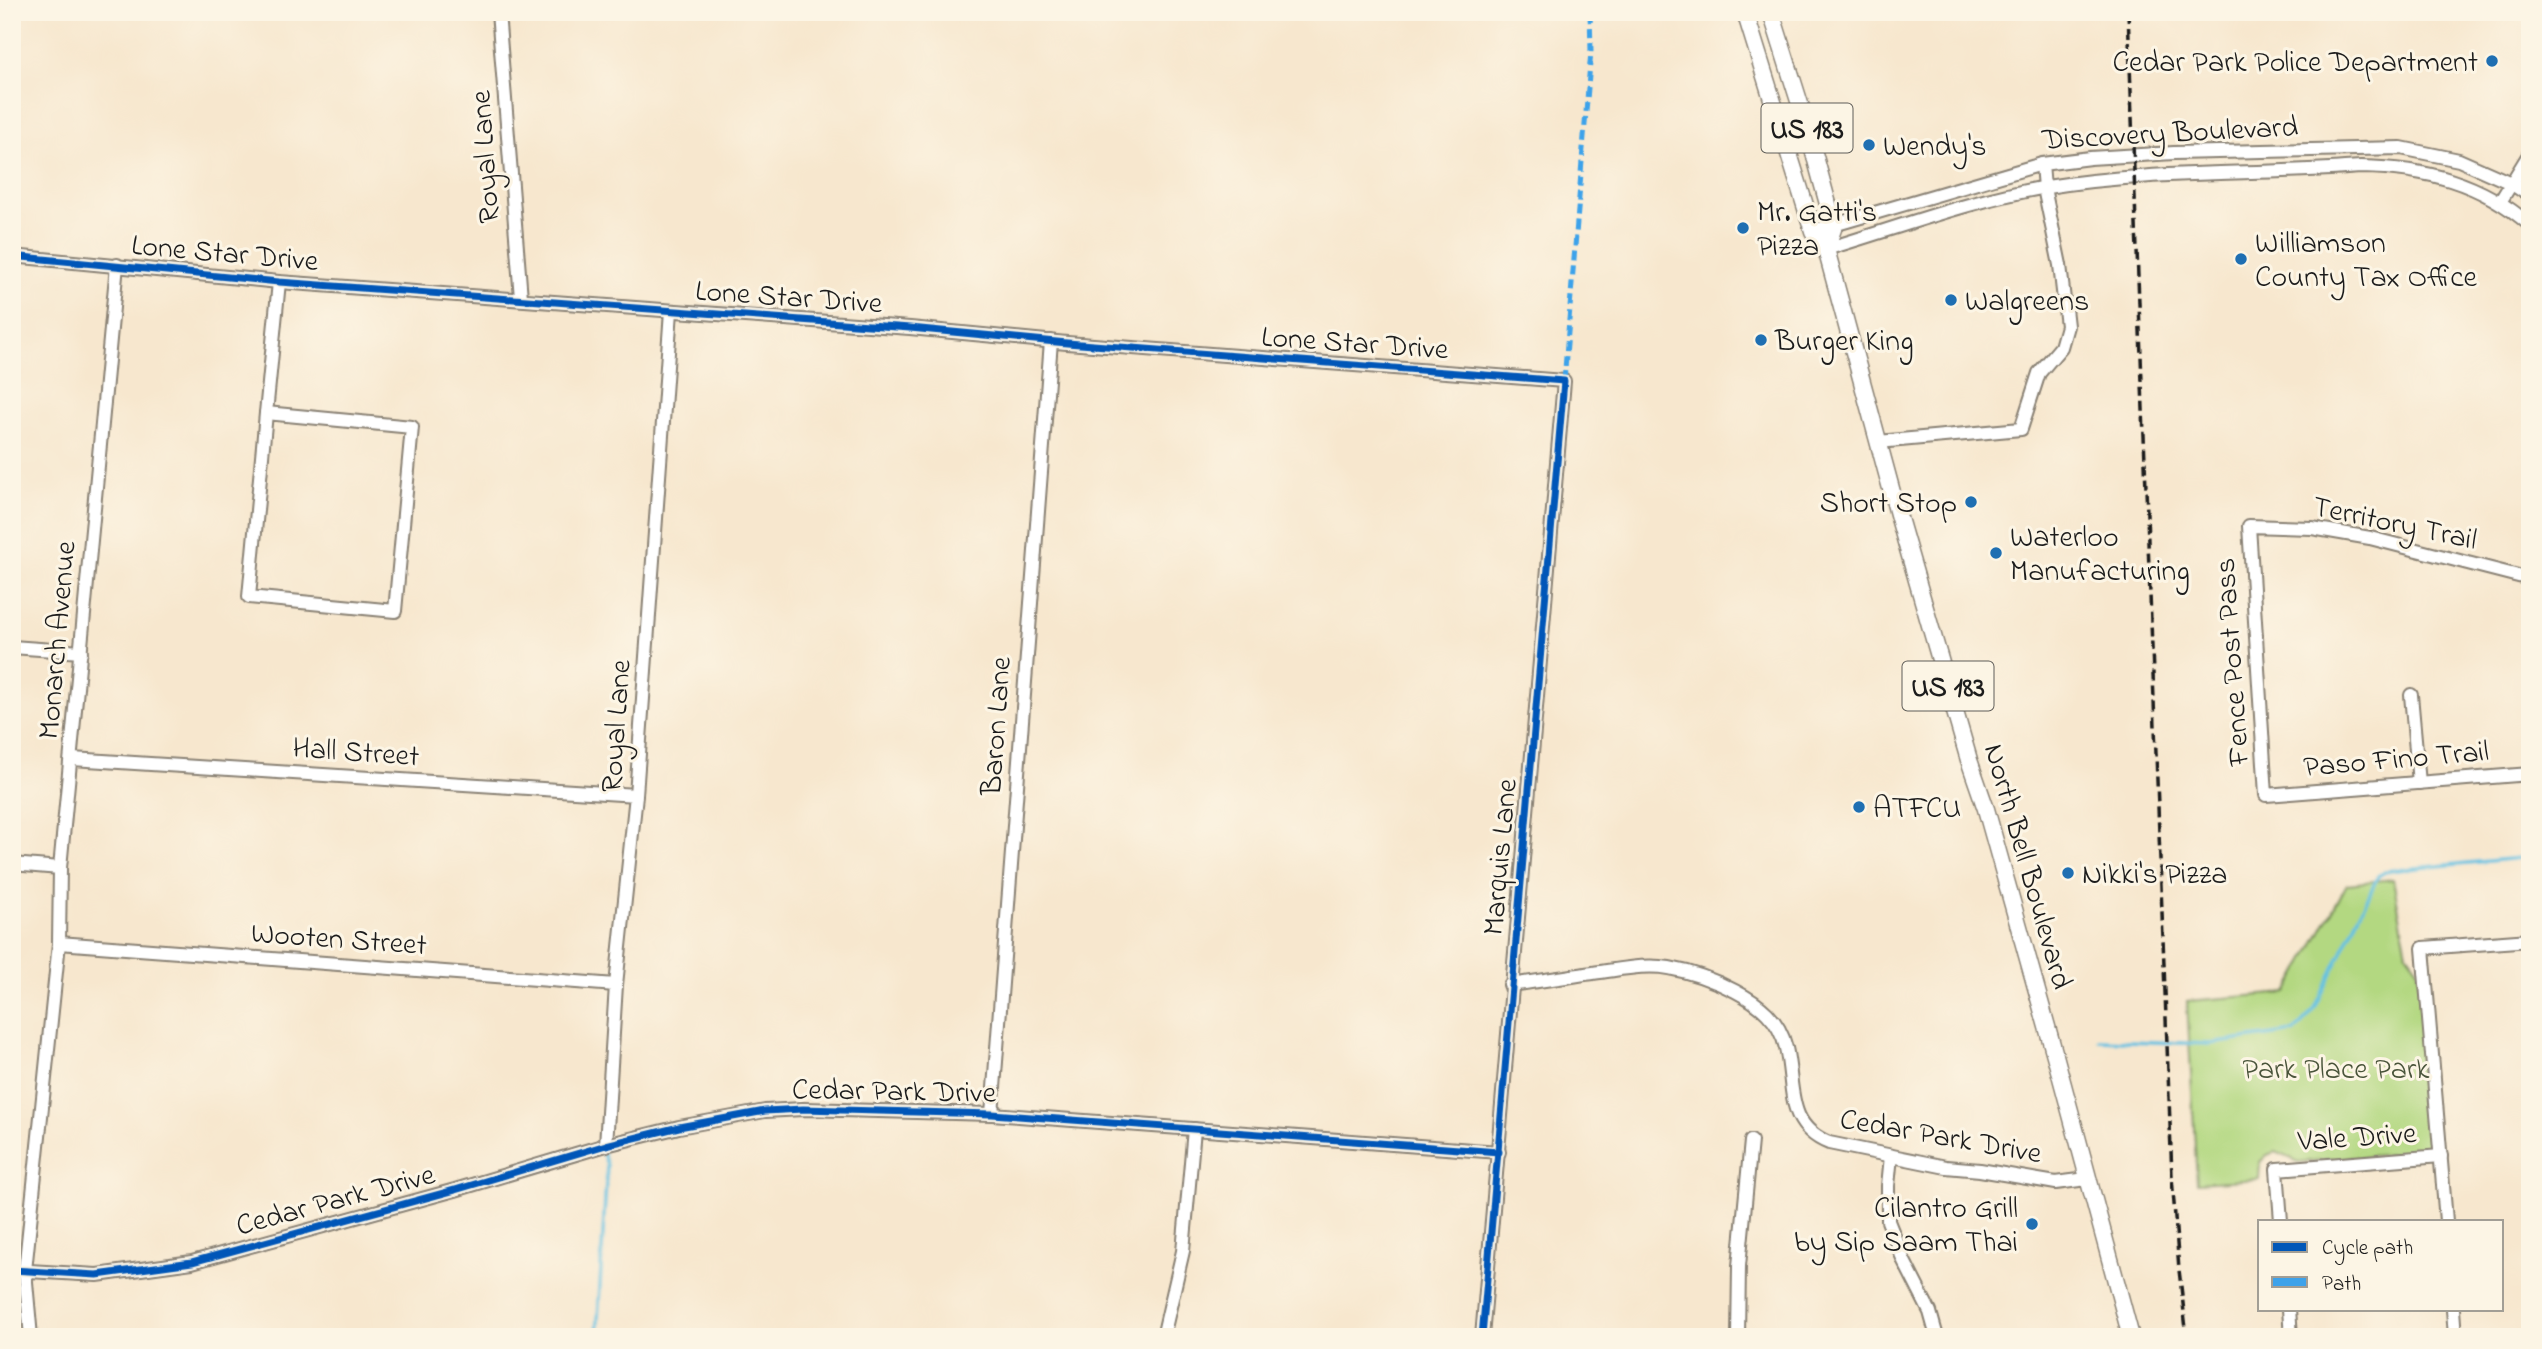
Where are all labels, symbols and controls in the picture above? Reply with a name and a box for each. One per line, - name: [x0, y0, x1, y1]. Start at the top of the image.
- place label: Cedar Park Police Department: [2113, 42, 2478, 86]
- marker: Cedar Park Police Department: [2484, 53, 2500, 69]
- street label: Royal Lane: [460, 88, 514, 225]
- road number: US 183: [1762, 104, 1853, 152]
- street label: Discovery Boulevard: [2040, 106, 2299, 164]
- place label: Wendy's: [1883, 126, 1986, 170]
- marker: Wendy's: [1861, 137, 1877, 153]
- place label: Mr. Gatti's Pizza: [1757, 192, 1877, 270]
- marker: Mr. Gatti's Pizza: [1735, 220, 1751, 236]
- place label: Williamson County Tax Office: [2255, 223, 2478, 301]
- street label: Lone Star Drive: [129, 225, 321, 285]
- marker: Williamson County Tax Office: [2233, 251, 2249, 267]
- street label: Lone Star Drive: [694, 271, 884, 328]
- place label: Walgreens: [1965, 281, 2089, 325]
- marker: Walgreens: [1943, 292, 1959, 308]
- street label: Lone Star Drive: [1260, 317, 1450, 374]
- place label: Burger King: [1774, 321, 1914, 365]
- marker: Burger King: [1753, 332, 1769, 348]
- place label: Short Stop: [1820, 483, 1957, 527]
- street label: Territory Trail: [2308, 486, 2481, 564]
- marker: Short Stop: [1963, 494, 1979, 510]
- place label: Waterloo Manufacturing: [2010, 517, 2190, 595]
- street label: Monarch Avenue: [28, 539, 90, 741]
- marker: Waterloo Manufacturing: [1988, 545, 2004, 561]
- street label: Fence Post Pass: [2205, 556, 2263, 768]
- street label: Baron Lane: [971, 655, 1025, 798]
- street label: Royal Lane: [591, 658, 645, 794]
- road number: US 183: [1902, 662, 1994, 710]
- street label: Hall Street: [291, 728, 421, 780]
- street label: Paso Fino Trail: [2302, 731, 2491, 791]
- street label: North Bell Boulevard: [1970, 739, 2082, 995]
- street label: Marquis Lane: [1473, 777, 1531, 937]
- place label: ATFCU: [1873, 788, 1961, 832]
- marker: ATFCU: [1851, 799, 1867, 815]
- place label: Nikki's Pizza: [2082, 854, 2228, 898]
- marker: Nikki's Pizza: [2060, 865, 2076, 881]
- street label: Wooten Street: [250, 913, 428, 969]
- park label: Park Place Park: [2243, 1049, 2430, 1093]
- street label: Cedar Park Drive: [792, 1069, 997, 1117]
- street label: Cedar Park Drive: [1836, 1099, 2045, 1177]
- street label: Vale Drive: [2295, 1113, 2419, 1165]
- street label: Cedar Park Drive: [231, 1154, 441, 1250]
- place label: Cilantro Grill by Sip Saam Thai: [1794, 1188, 2018, 1266]
- marker: Cilantro Grill by Sip Saam Thai: [2024, 1216, 2040, 1232]
- legend: [2258, 1220, 2504, 1310]
- text: Cycle path: [2322, 1234, 2413, 1266]
- text: Path: [2322, 1270, 2361, 1300]

